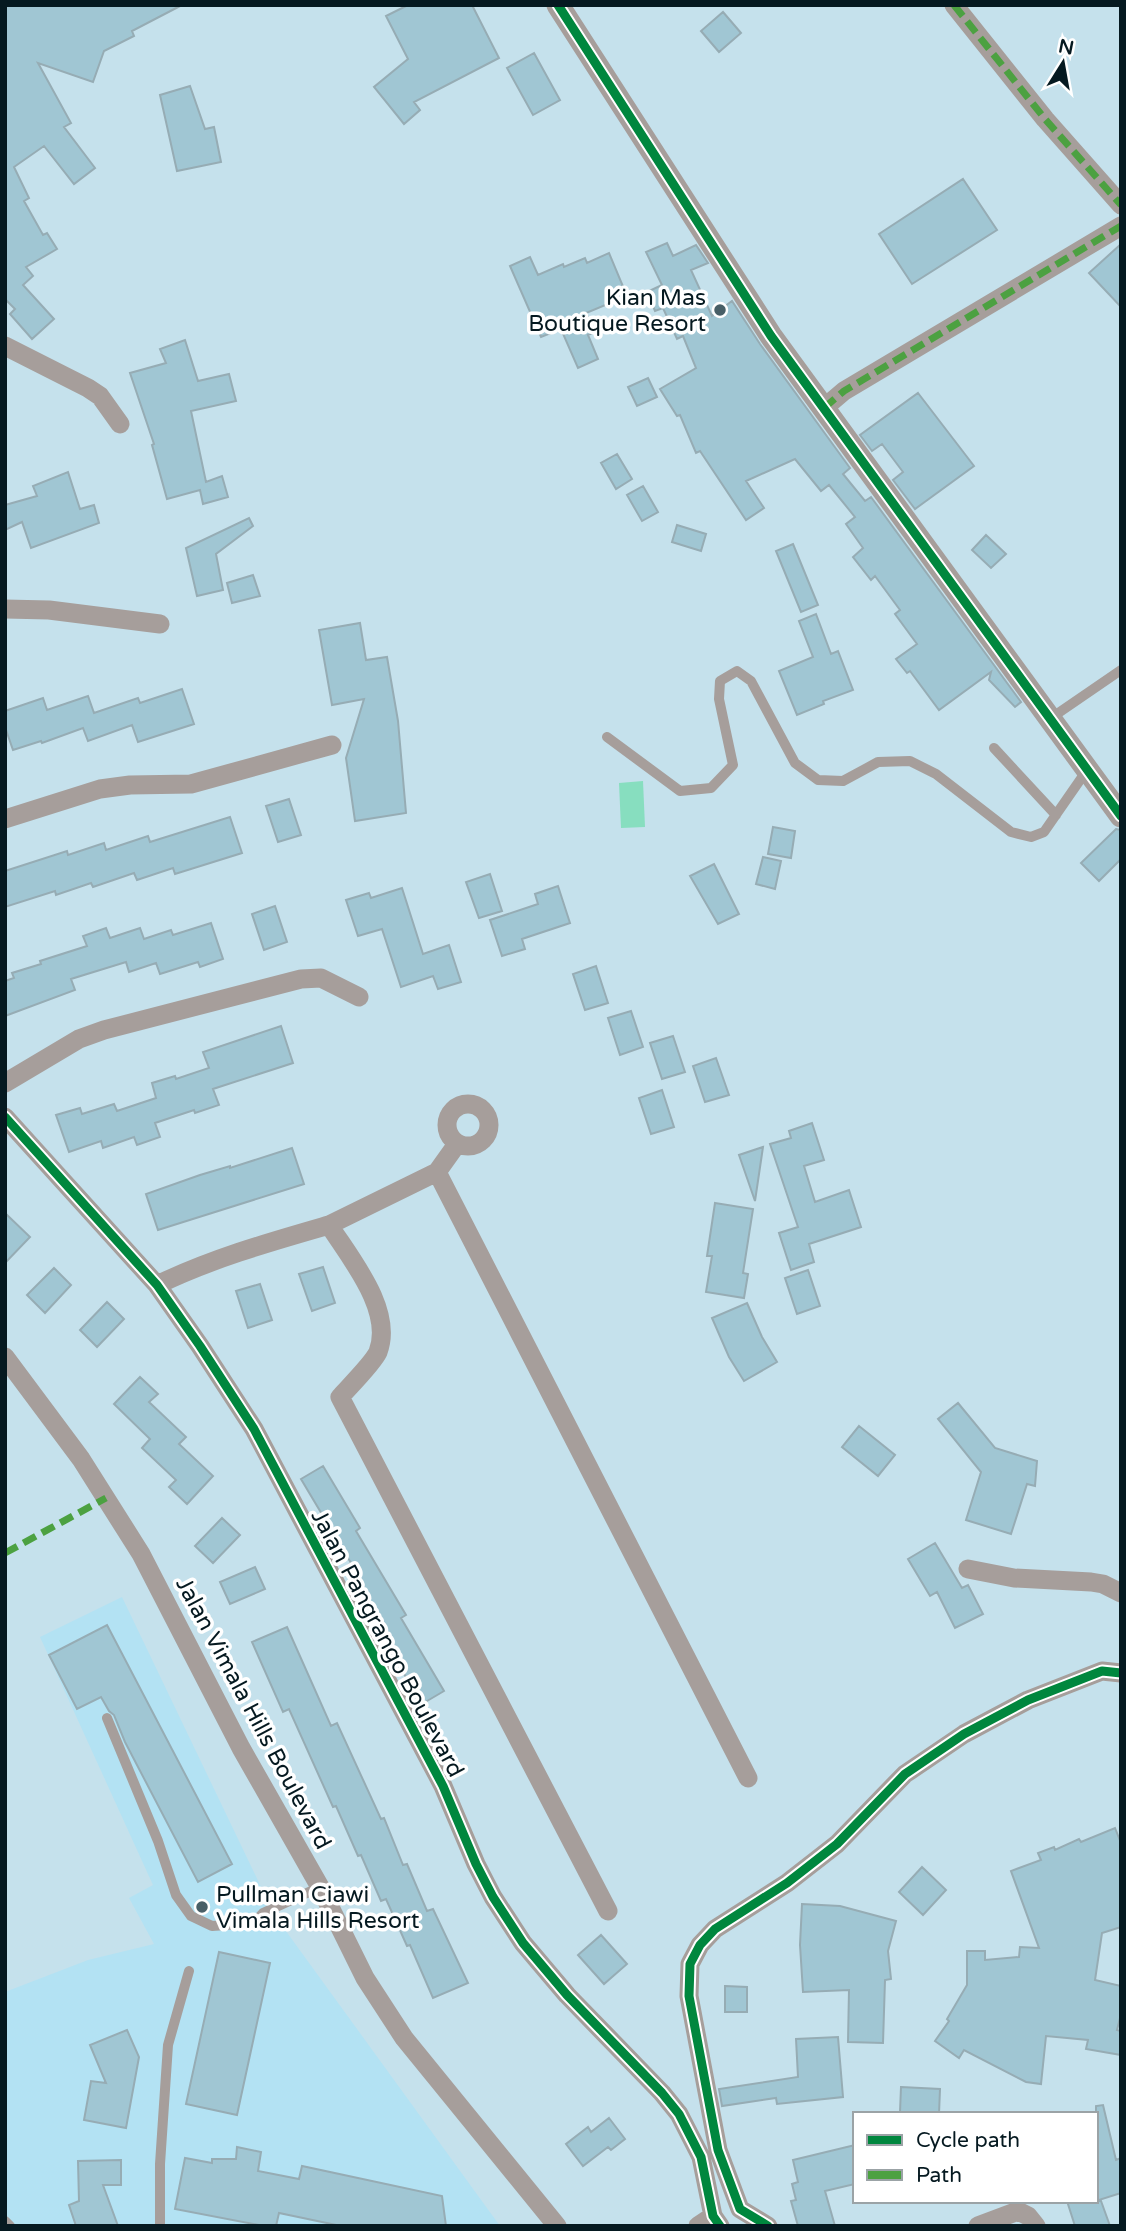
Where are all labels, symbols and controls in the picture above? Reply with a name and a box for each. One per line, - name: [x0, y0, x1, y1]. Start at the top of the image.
- north arrow: [1028, 28, 1098, 98]
- text: N: [1056, 35, 1076, 60]
- place label: Kian Mas Boutique Resort: [528, 284, 706, 338]
- marker: Kian Mas Boutique Resort: [712, 302, 728, 318]
- street label: Jalan Pangrango Boulevard: [305, 1505, 470, 1782]
- street label: Jalan Vimala Hills Boulevard: [169, 1573, 337, 1854]
- place label: Pullman Ciawi Vimala Hills Resort: [216, 1881, 420, 1935]
- marker: Pullman Ciawi Vimala Hills Resort: [194, 1899, 210, 1915]
- legend: [853, 2112, 1098, 2203]
- text: Cycle path: [916, 2128, 1020, 2153]
- text: Path: [916, 2163, 962, 2188]

